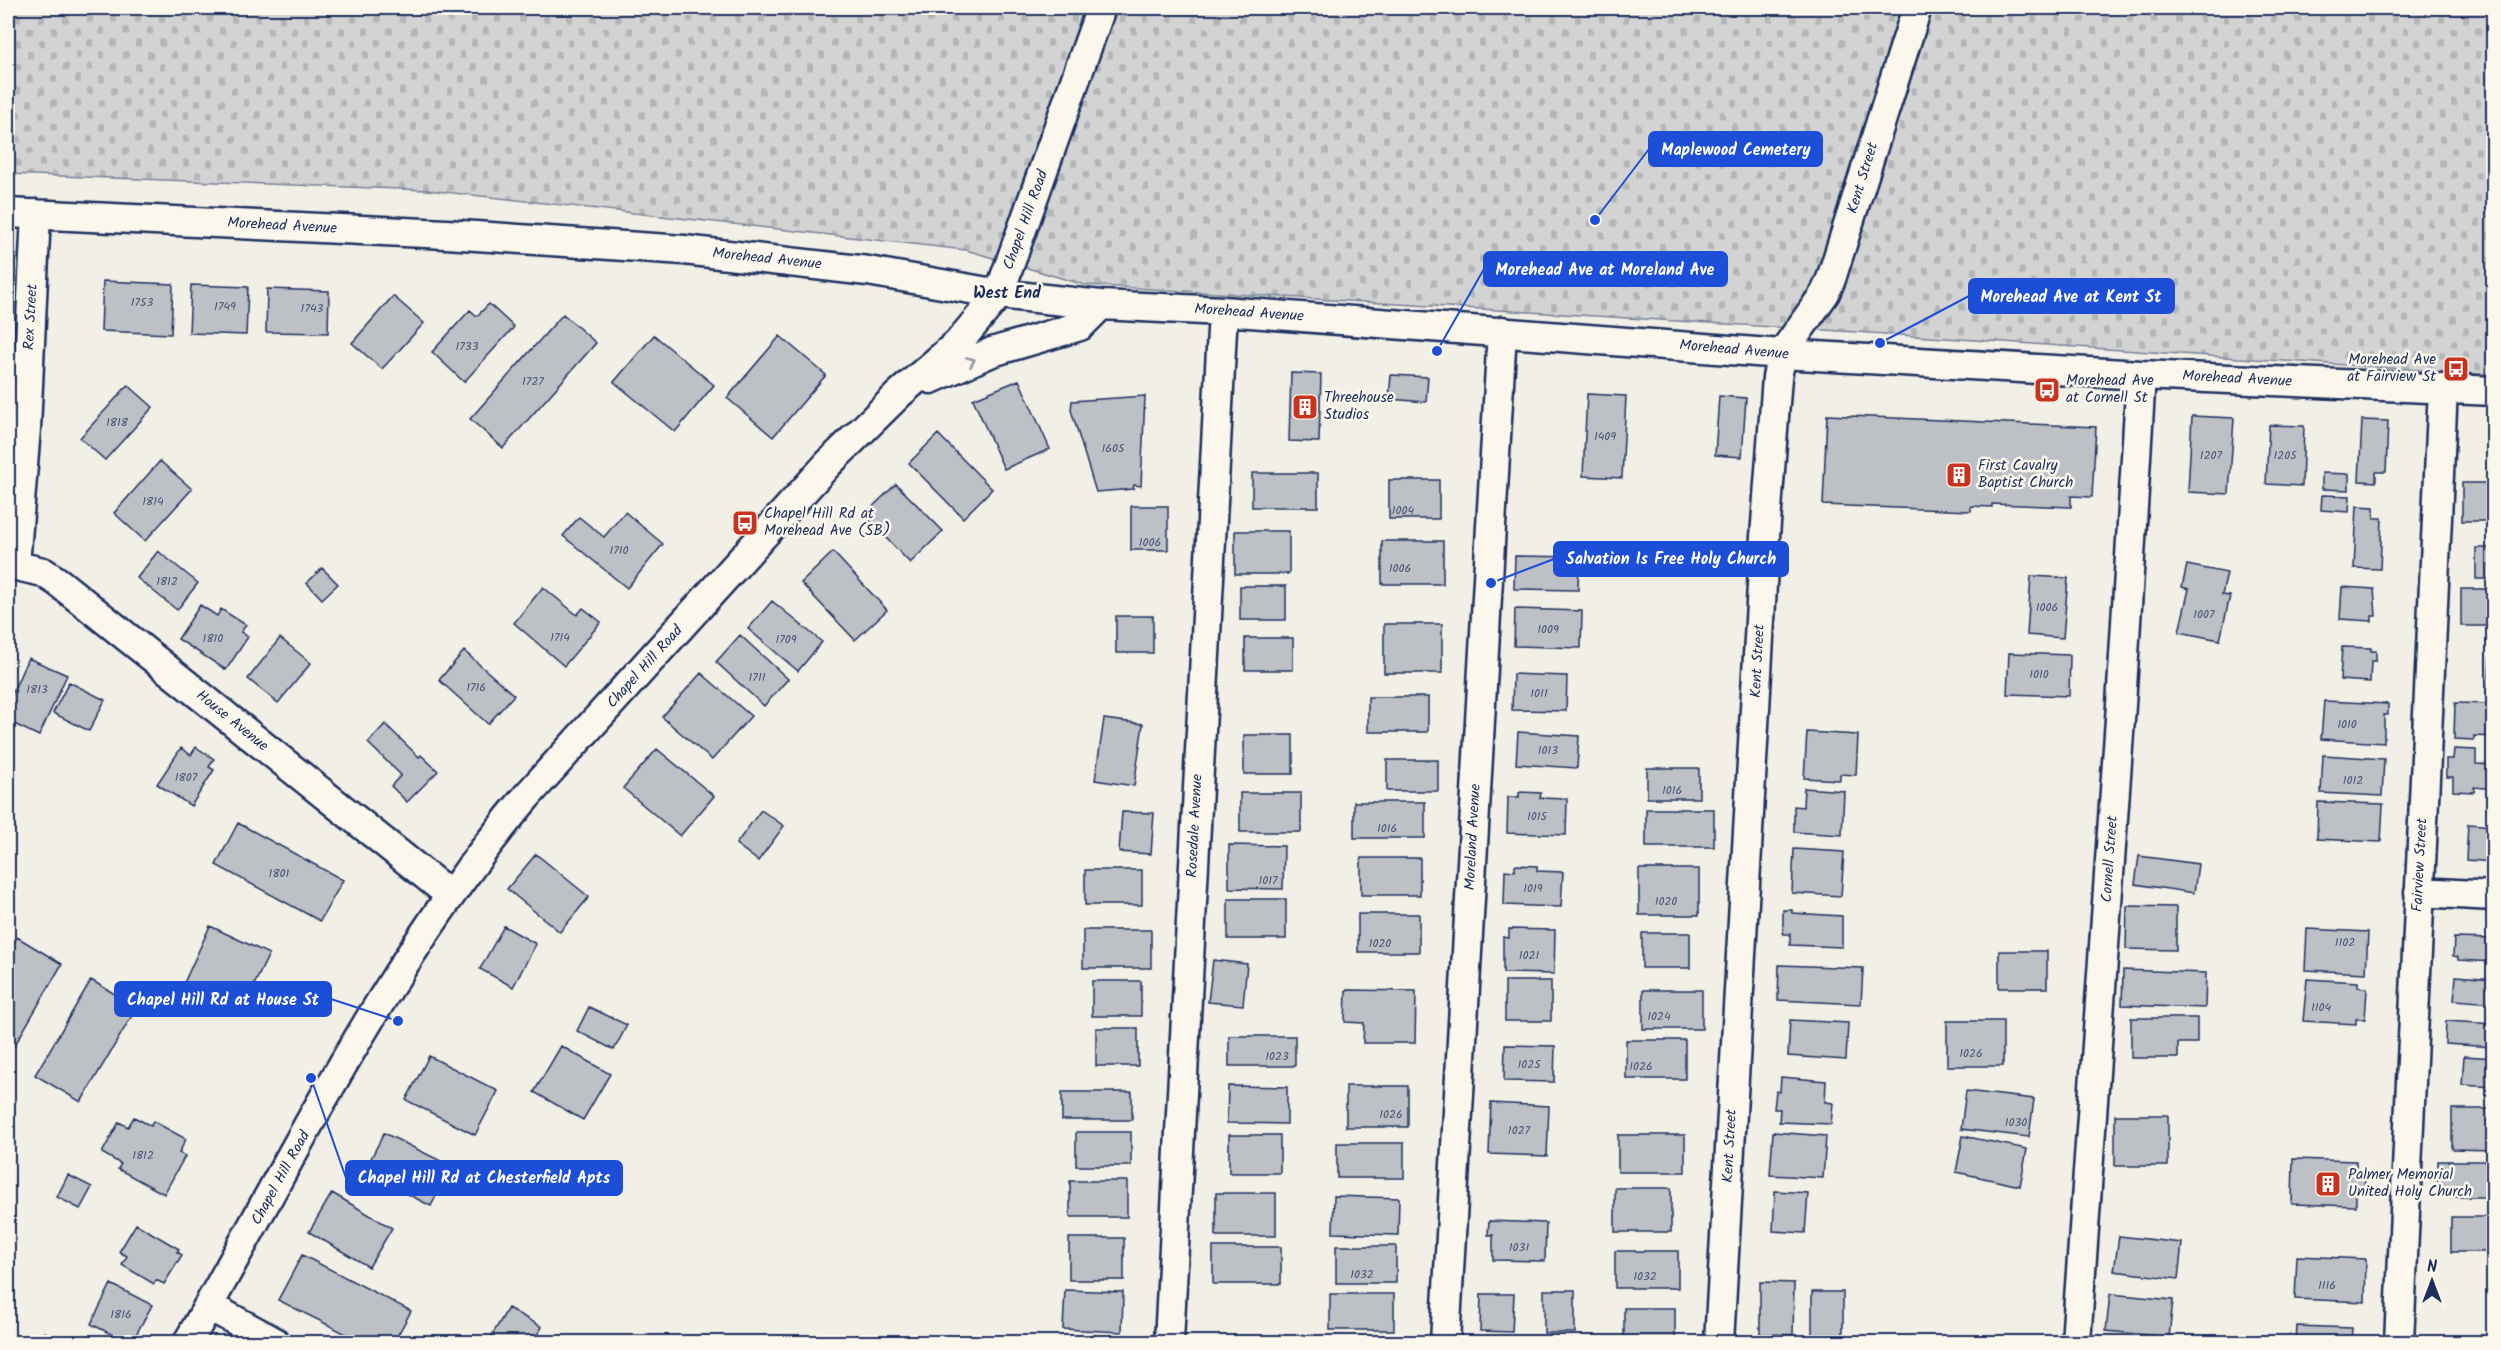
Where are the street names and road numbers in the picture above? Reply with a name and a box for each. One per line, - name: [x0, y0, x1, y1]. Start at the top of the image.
- street label: Kent Street: [1841, 139, 1885, 217]
- street label: Chapel Hill Road: [997, 166, 1055, 273]
- street label: Morehead Avenue: [227, 211, 338, 241]
- street label: Morehead Avenue: [711, 241, 823, 277]
- street label: Rex Street: [17, 283, 45, 351]
- street label: Morehead Avenue: [1193, 297, 1305, 329]
- street label: Morehead Avenue: [1678, 333, 1790, 367]
- street label: Morehead Avenue: [2182, 364, 2293, 394]
- street label: Chapel Hill Road: [601, 620, 689, 714]
- street label: Kent Street: [1744, 623, 1772, 698]
- street label: House Avenue: [190, 684, 274, 758]
- street label: Rosedale Avenue: [1180, 773, 1210, 878]
- street label: Moreland Avenue: [1458, 783, 1488, 891]
- street label: Cornell Street: [2095, 815, 2125, 903]
- street label: Fairview Street: [2406, 817, 2434, 913]
- street label: Kent Street: [1716, 1108, 1744, 1183]
- street label: Chapel Hill Road: [245, 1126, 317, 1230]

